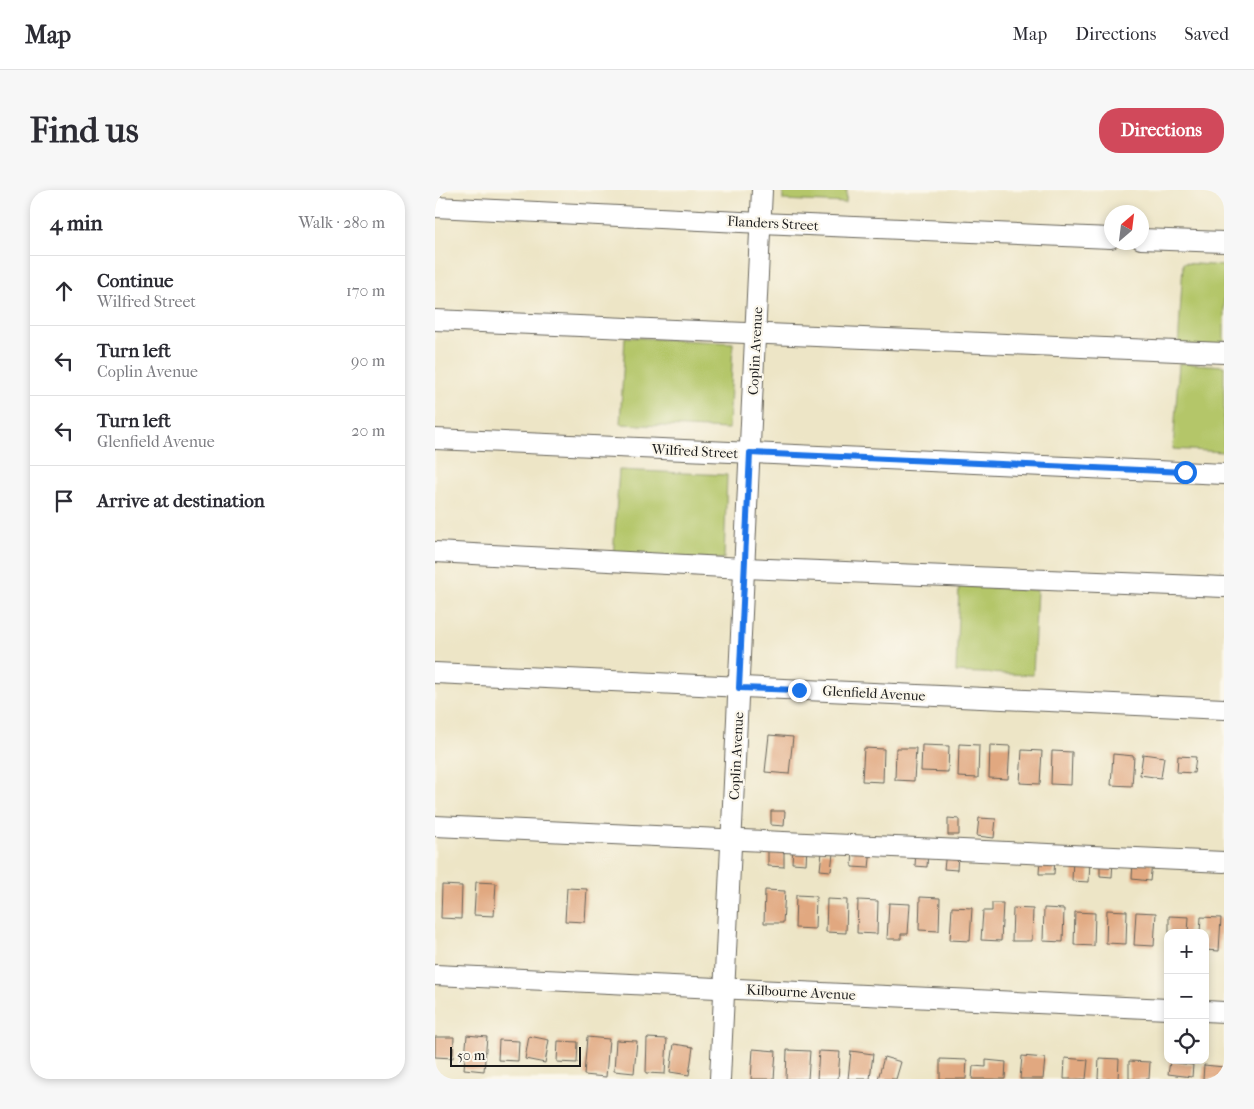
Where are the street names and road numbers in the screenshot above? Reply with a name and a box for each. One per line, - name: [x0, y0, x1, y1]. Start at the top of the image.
- street label: Flanders Street: [727, 213, 819, 234]
- street label: Coplin Avenue: [745, 306, 766, 396]
- street label: Wilfred Street: [650, 441, 739, 462]
- street label: Glenfield Avenue: [822, 682, 926, 705]
- street label: Coplin Avenue: [726, 711, 747, 801]
- street label: Kilbourne Avenue: [746, 981, 856, 1004]

